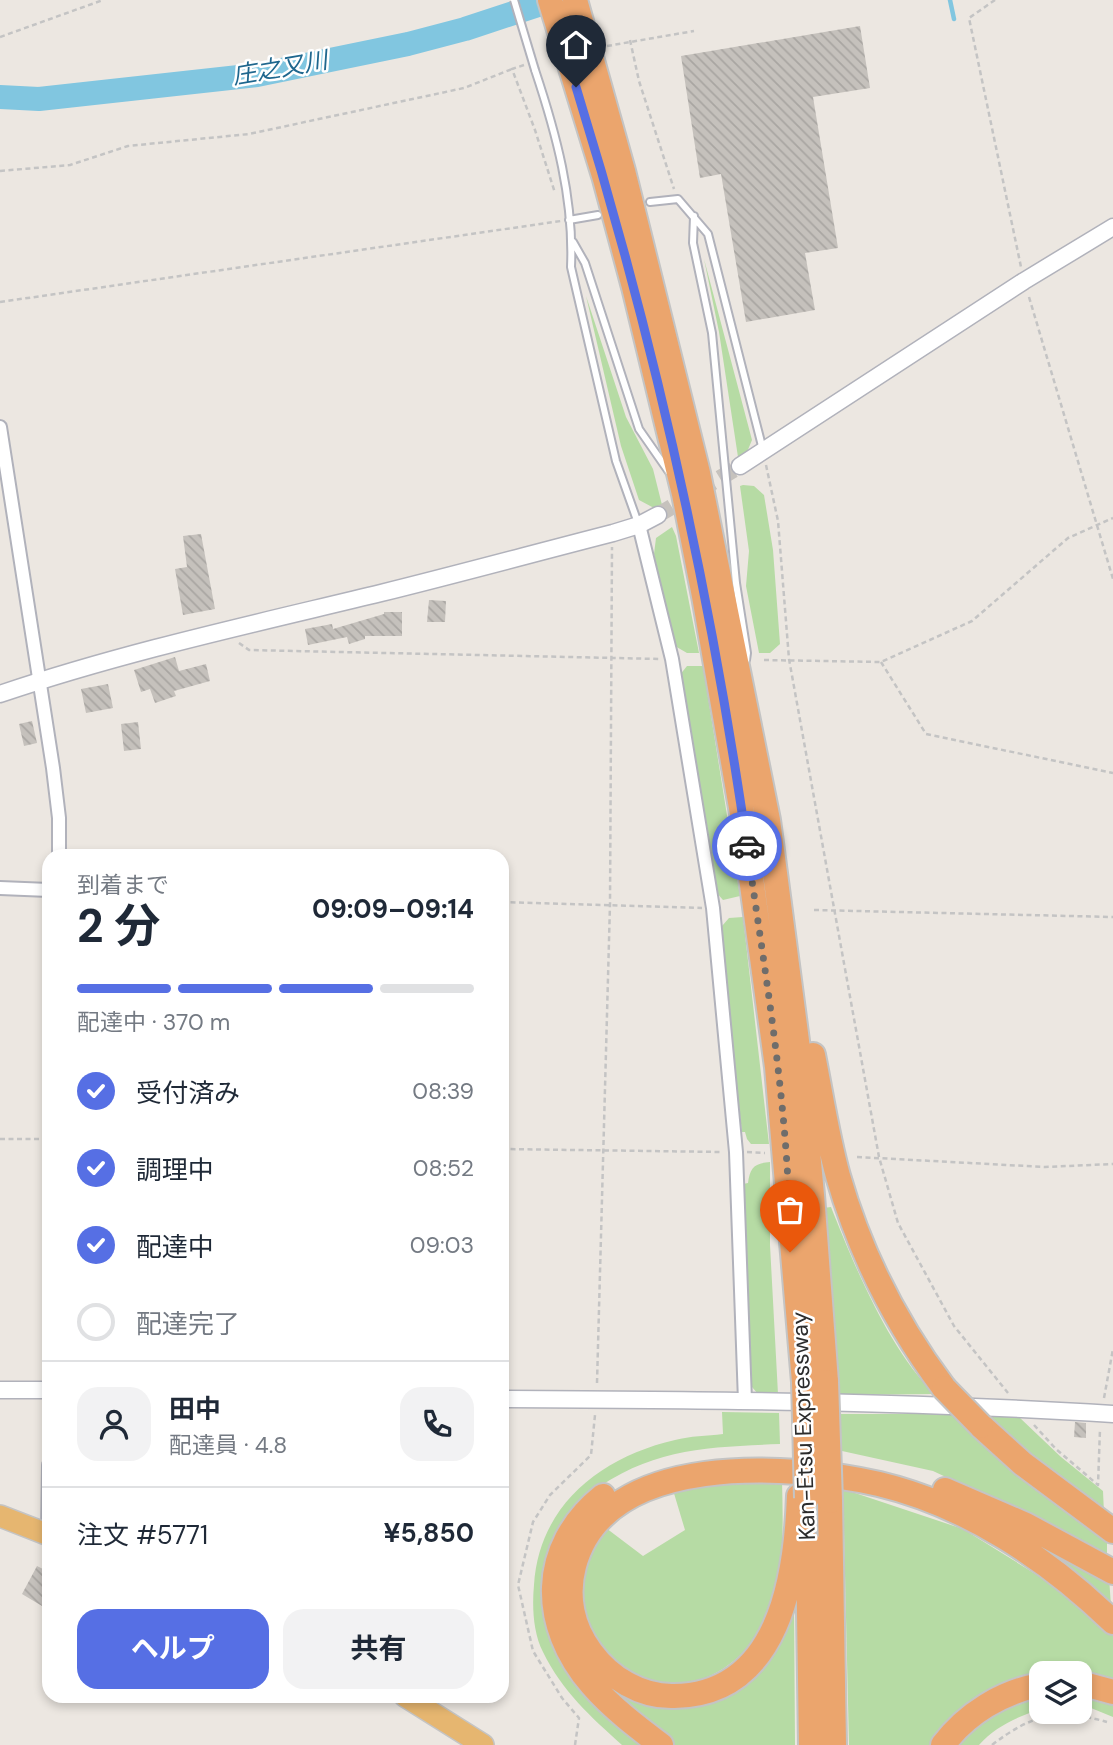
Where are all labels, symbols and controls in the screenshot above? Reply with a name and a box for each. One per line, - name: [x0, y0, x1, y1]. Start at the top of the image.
- pin: [546, 15, 606, 87]
- icon: home: [557, 26, 595, 64]
- water label: 庄之又川: [230, 43, 333, 91]
- courier: [712, 811, 782, 881]
- icon: car: [728, 827, 766, 865]
- text: 到着まで: [77, 870, 169, 900]
- text: 09:09–09:14: [312, 892, 474, 926]
- text: 2 分: [77, 896, 160, 956]
- text: 配達中 · 370 m: [77, 1007, 230, 1037]
- icon: check: [77, 1072, 115, 1110]
- text: 受付済み: [136, 1076, 240, 1110]
- text: 08:39: [412, 1076, 474, 1106]
- icon: check: [77, 1149, 115, 1187]
- text: 調理中: [136, 1153, 214, 1187]
- text: 08:52: [413, 1153, 474, 1183]
- pin: [760, 1180, 820, 1252]
- icon: bag: [771, 1191, 809, 1229]
- icon: check: [77, 1226, 115, 1264]
- text: 配達中: [136, 1230, 214, 1264]
- text: 09:03: [410, 1230, 474, 1260]
- text: 配達完了: [136, 1307, 240, 1341]
- street label: Kan-Etsu Expressway: [784, 1311, 822, 1541]
- button: person: [77, 1387, 151, 1461]
- button: phone: [400, 1387, 474, 1461]
- text: 田中: [169, 1392, 221, 1426]
- text: 配達員 · 4.8: [169, 1430, 287, 1460]
- text: ¥5,850: [384, 1516, 474, 1550]
- text: 注文 #5771: [77, 1518, 208, 1552]
- button: ヘルプ: [77, 1609, 269, 1689]
- button: 共有: [283, 1609, 474, 1689]
- map controls: [1029, 1661, 1092, 1724]
- button: layers: [1029, 1661, 1092, 1724]

